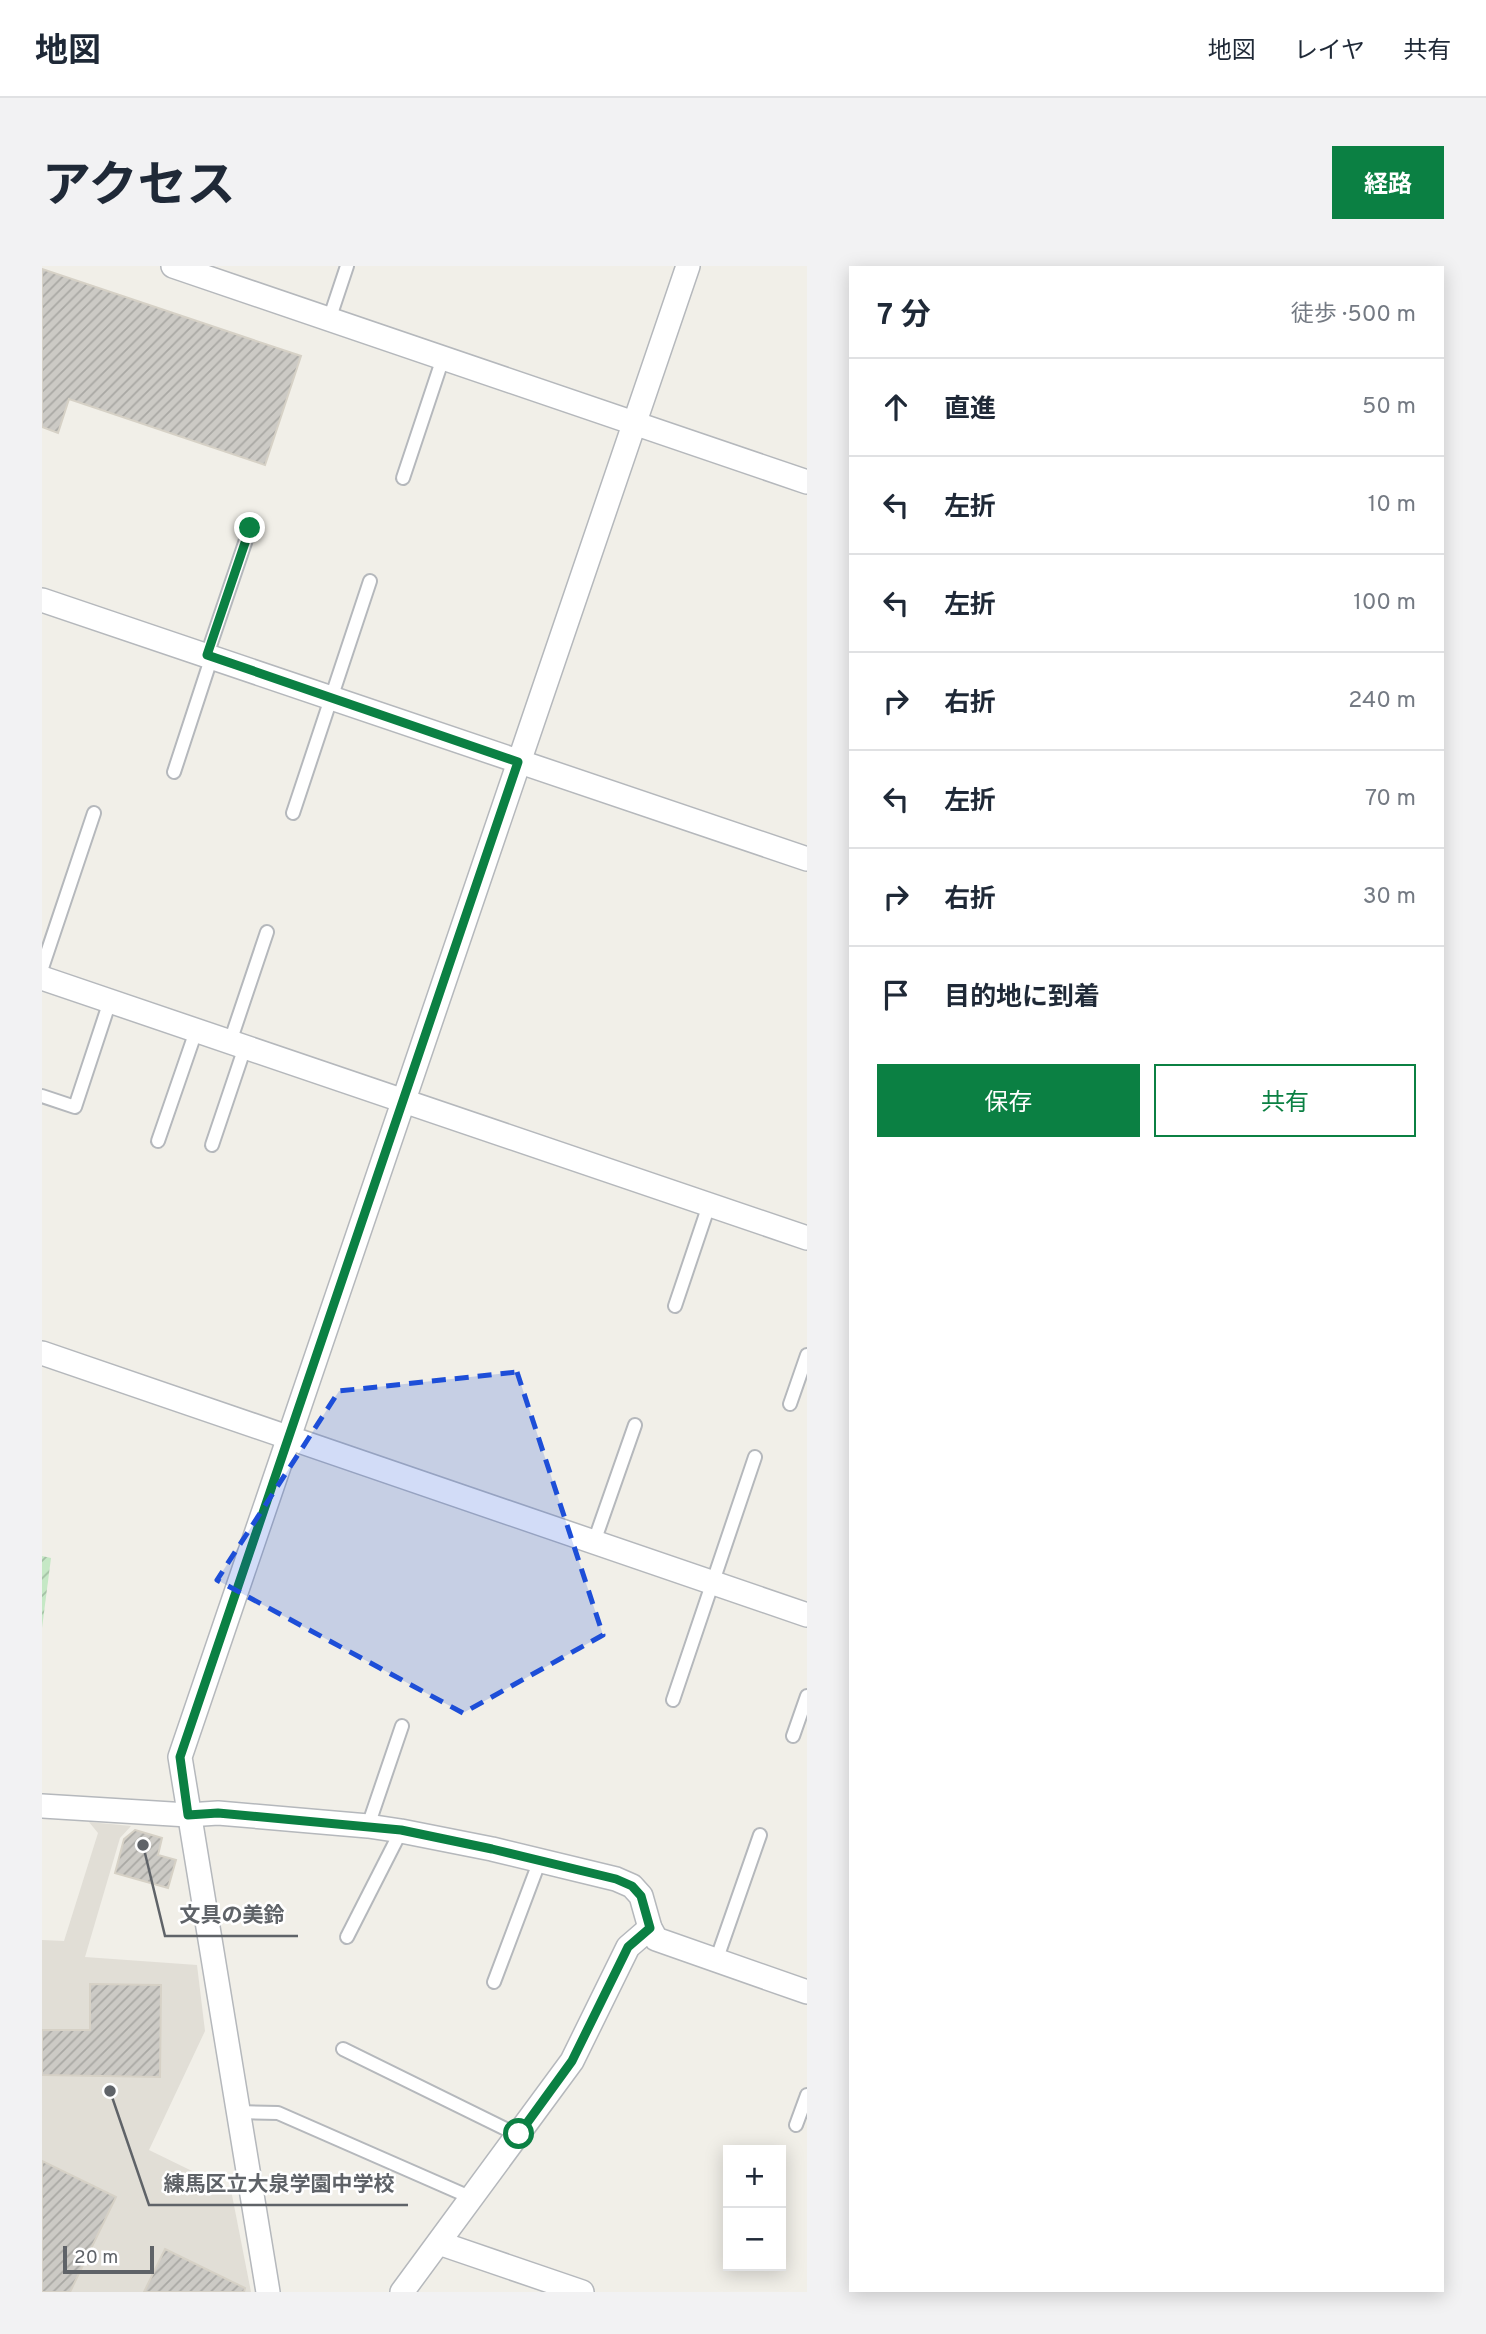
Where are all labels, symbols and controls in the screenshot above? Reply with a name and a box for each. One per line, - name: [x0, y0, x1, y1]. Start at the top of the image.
- text: 地図: [35, 32, 101, 74]
- text: 地図: [1208, 37, 1256, 67]
- text: レイヤ: [1294, 37, 1365, 67]
- text: 共有: [1403, 37, 1451, 67]
- button: 経路: [1332, 146, 1444, 219]
- text: アクセス: [42, 158, 236, 220]
- text: 7 分: [877, 298, 931, 335]
- text: 徒歩 · 500 m: [1291, 301, 1416, 330]
- icon: ahead: [877, 388, 915, 426]
- text: 50 m: [1362, 393, 1416, 422]
- text: 直進: [944, 394, 996, 427]
- icon: left: [877, 486, 915, 524]
- text: 10 m: [1368, 491, 1416, 520]
- text: 左折: [944, 492, 996, 525]
- route end: [234, 512, 265, 543]
- icon: left: [877, 584, 915, 622]
- text: 100 m: [1353, 589, 1416, 618]
- text: 左折: [944, 590, 996, 623]
- icon: right: [877, 682, 915, 720]
- text: 240 m: [1348, 687, 1416, 716]
- text: 右折: [944, 688, 996, 721]
- icon: left: [877, 780, 915, 818]
- text: 70 m: [1365, 785, 1416, 814]
- text: 左折: [944, 786, 996, 819]
- icon: right: [877, 878, 915, 916]
- text: 30 m: [1363, 883, 1416, 912]
- text: 右折: [944, 884, 996, 917]
- icon: arrive: [877, 976, 915, 1014]
- text: 目的地に到着: [944, 982, 1100, 1015]
- button: 保存: [877, 1064, 1140, 1137]
- button: 共有: [1154, 1064, 1416, 1137]
- callout: 文具の美鈴: [165, 1894, 298, 1936]
- text: 文具の美鈴: [180, 1903, 285, 1930]
- route start: [503, 2118, 534, 2149]
- map controls: [723, 2145, 786, 2271]
- button: +: [723, 2145, 786, 2208]
- callout: 練馬区立大泉学園中学校: [149, 2163, 408, 2205]
- text: 練馬区立大泉学園中学校: [164, 2172, 395, 2199]
- button: −: [723, 2208, 786, 2271]
- scale bar: [63, 2243, 154, 2275]
- text: 20 m: [74, 2246, 118, 2270]

